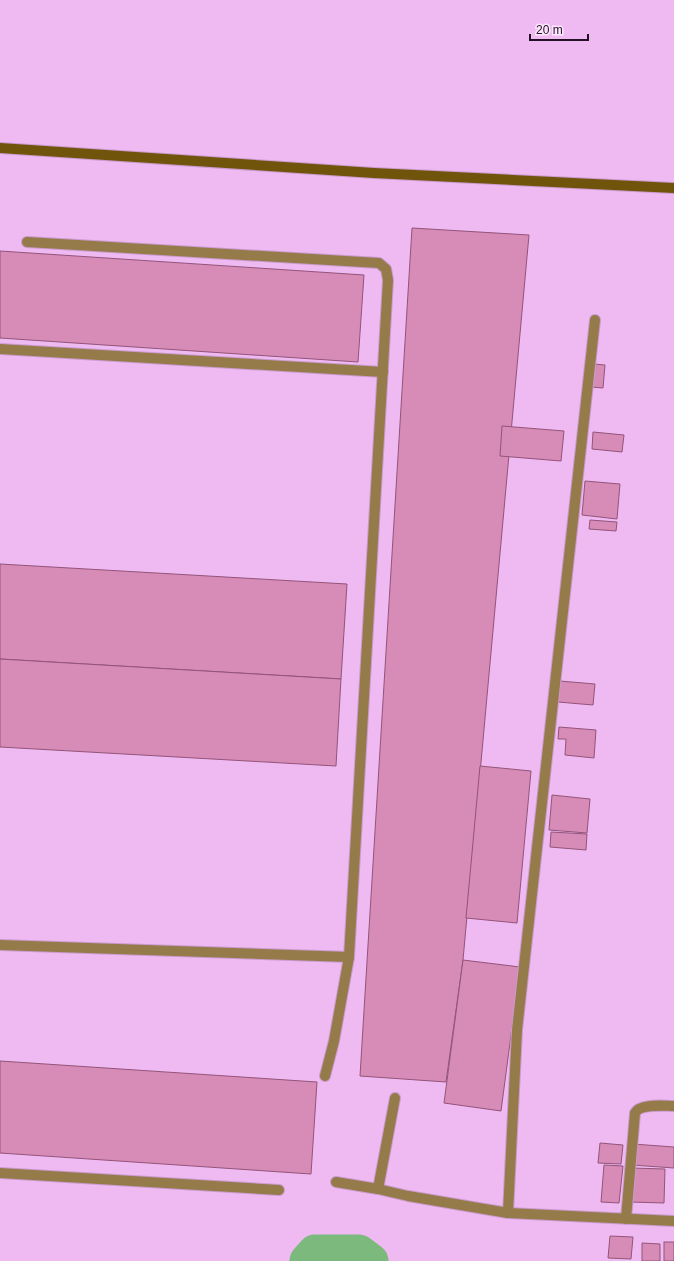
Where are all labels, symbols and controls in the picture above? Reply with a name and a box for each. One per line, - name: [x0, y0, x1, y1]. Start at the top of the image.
- scale bar: [530, 16, 588, 42]
- text: 20 m: [536, 23, 563, 37]

